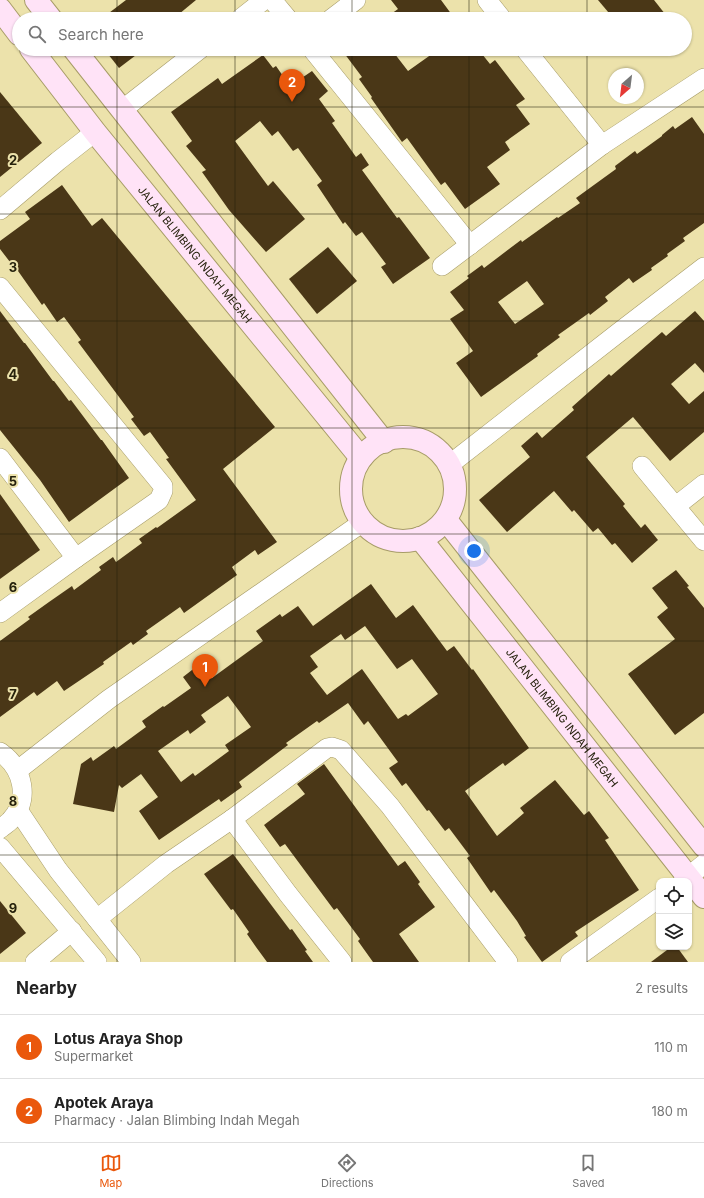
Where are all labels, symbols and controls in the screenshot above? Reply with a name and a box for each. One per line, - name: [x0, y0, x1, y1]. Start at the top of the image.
- search box: [12, 12, 692, 56]
- icon: search: [26, 23, 48, 45]
- text: Search here: [58, 25, 144, 44]
- north arrow: [608, 68, 644, 104]
- pin: 2: [279, 69, 305, 102]
- text: 2: [9, 152, 17, 168]
- street label: JALAN BLIMBING INDAH MEGAH: [135, 183, 255, 326]
- text: 3: [9, 259, 17, 275]
- text: 4: [9, 366, 18, 382]
- text: 5: [9, 473, 17, 489]
- your location: [464, 541, 484, 561]
- text: 6: [9, 579, 17, 595]
- street label: JALAN BLIMBING INDAH MEGAH: [503, 645, 621, 790]
- pin: 1: [192, 654, 218, 687]
- text: 7: [9, 686, 17, 702]
- text: 8: [9, 793, 17, 809]
- map controls: [656, 878, 692, 950]
- button: locate: [656, 878, 692, 914]
- text: 9: [9, 900, 17, 916]
- button: layers: [656, 914, 692, 950]
- text: Nearby: [16, 978, 77, 998]
- text: 2 results: [635, 980, 688, 996]
- text: Lotus Araya Shop: [54, 1029, 183, 1048]
- text: 1: [26, 1039, 32, 1055]
- text: 110 m: [654, 1039, 688, 1055]
- text: Supermarket: [54, 1048, 133, 1064]
- text: Apotek Araya: [54, 1093, 154, 1112]
- text: 2: [25, 1103, 33, 1119]
- text: 180 m: [651, 1103, 688, 1119]
- text: Pharmacy · Jalan Blimbing Indah Megah: [54, 1112, 300, 1128]
- tab: Map: [99, 1152, 122, 1190]
- tab: Directions: [321, 1152, 374, 1190]
- tab: Saved: [572, 1152, 605, 1190]

